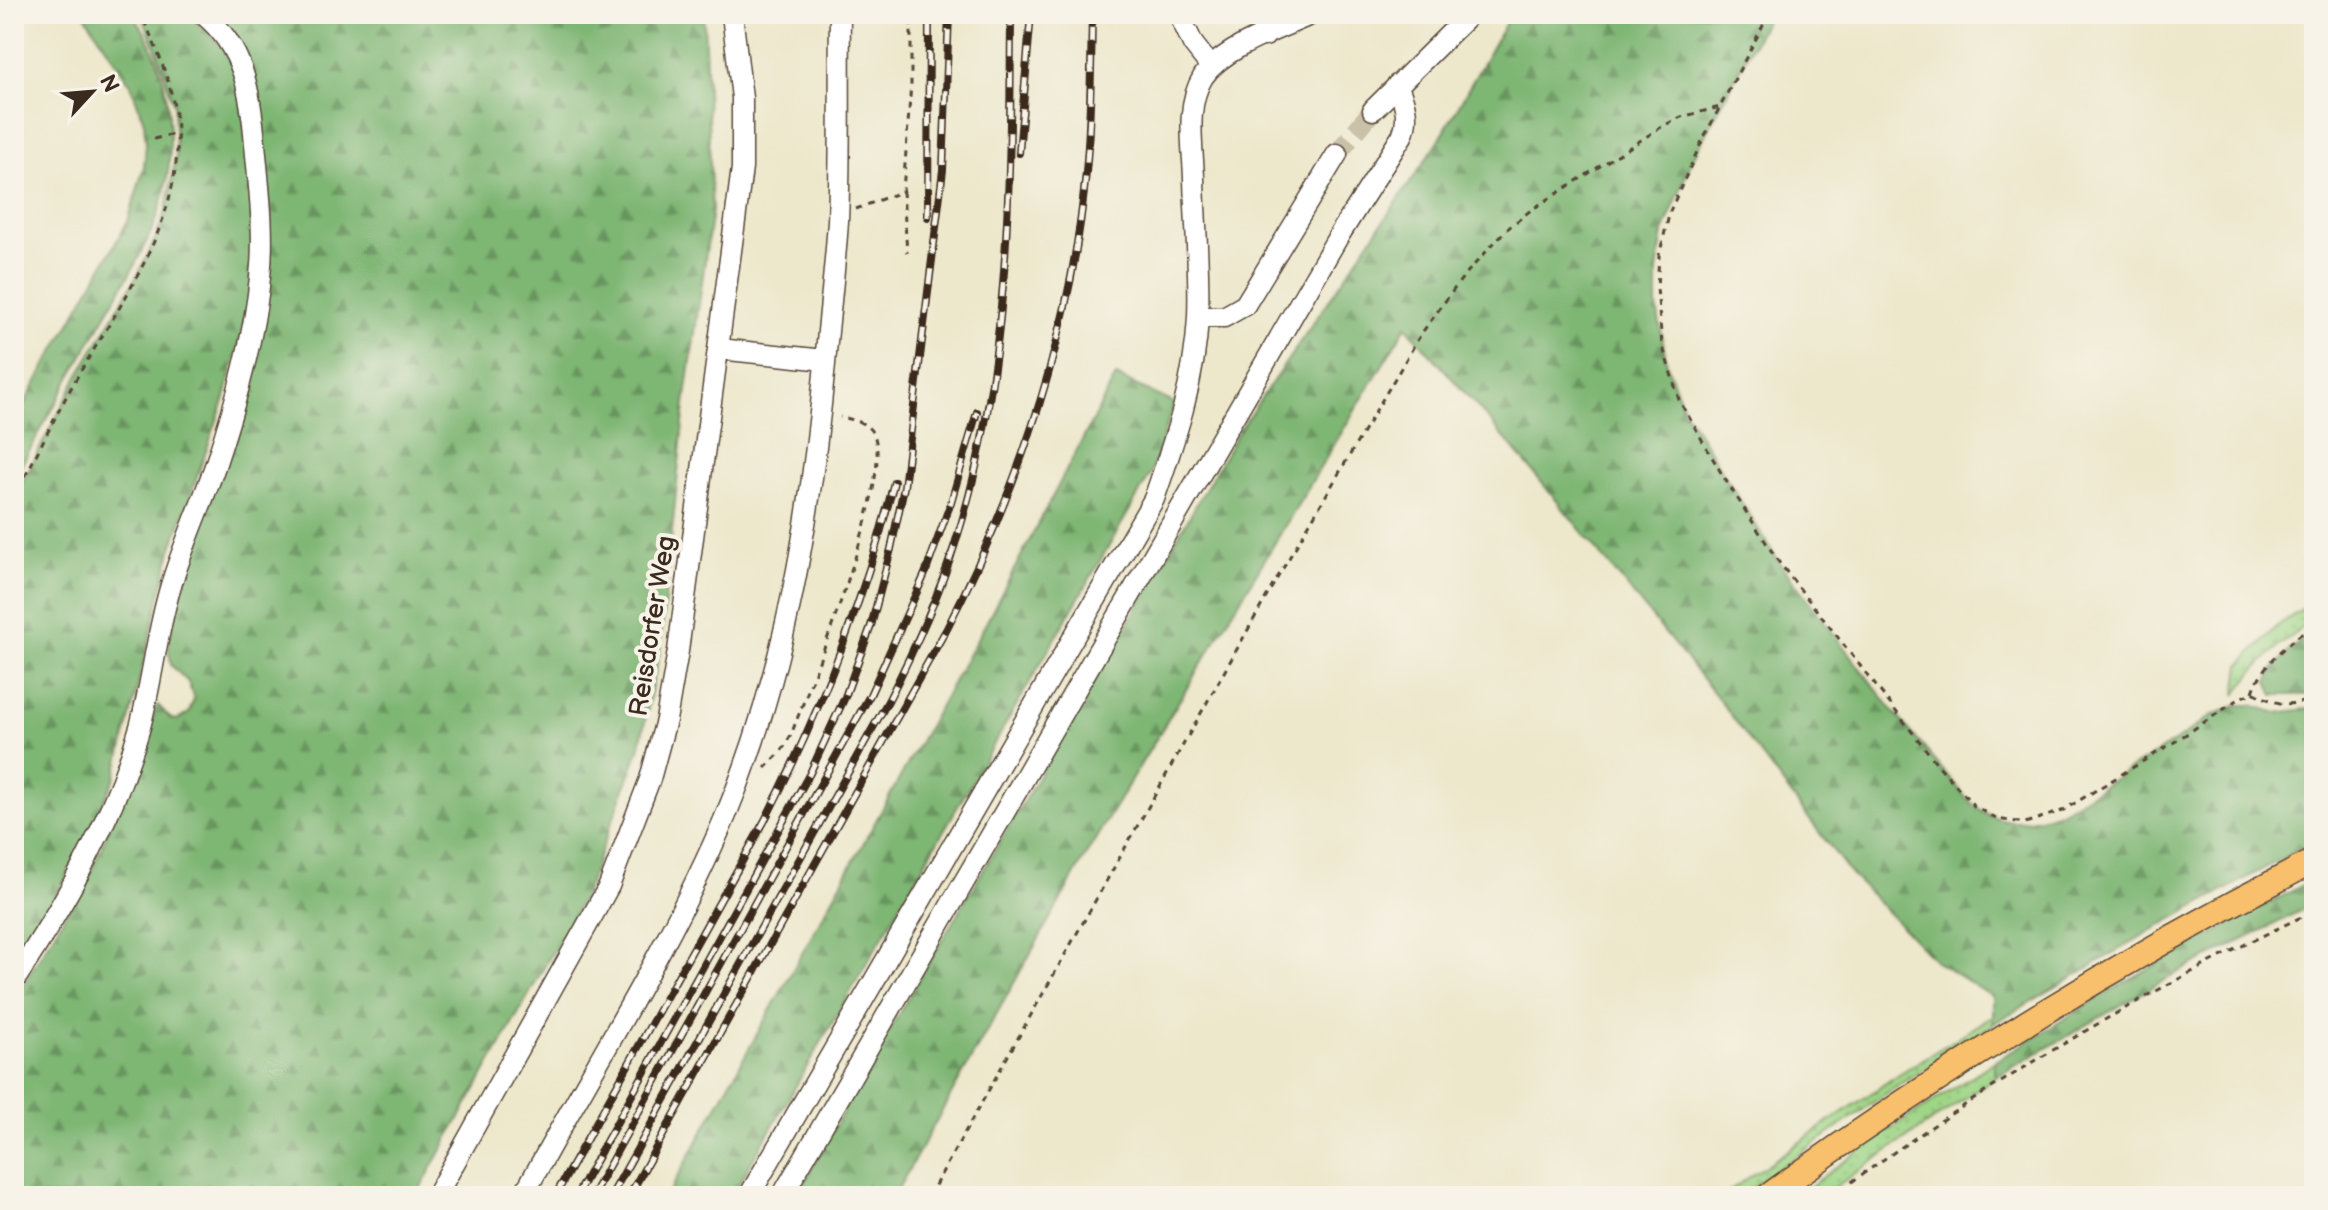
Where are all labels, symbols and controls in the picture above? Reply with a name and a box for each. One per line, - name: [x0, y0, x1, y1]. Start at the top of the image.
- north arrow: [52, 52, 132, 132]
- text: N: [93, 71, 124, 97]
- street label: Reisdorfer Weg: [623, 534, 683, 718]

